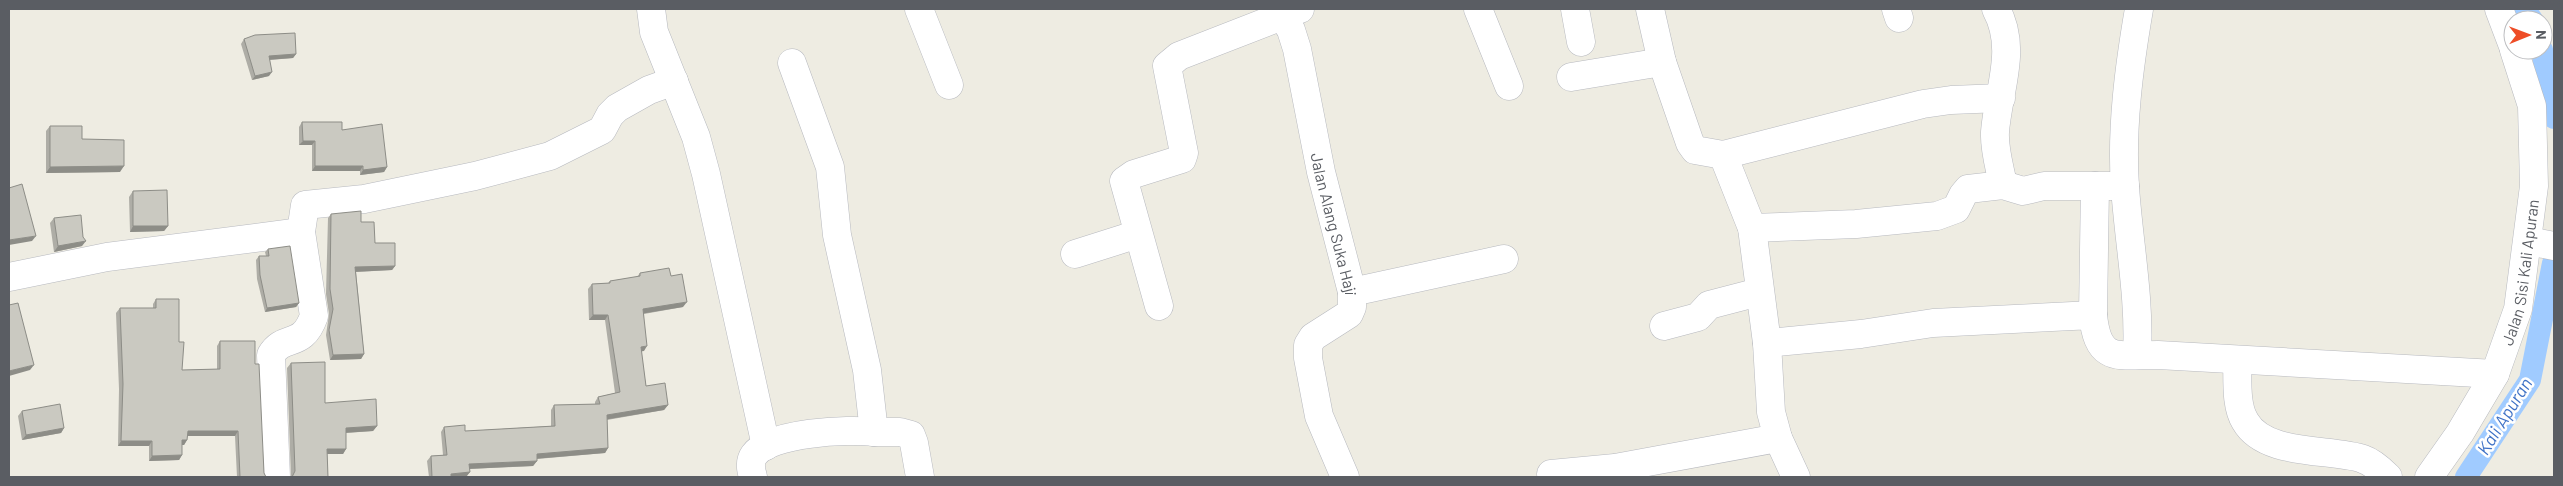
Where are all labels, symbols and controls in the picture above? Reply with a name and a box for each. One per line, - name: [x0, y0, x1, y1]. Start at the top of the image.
- north arrow: [2503, 10, 2553, 60]
- text: N: [2533, 30, 2550, 40]
- street label: Jalan Alang Suka Haji: [1308, 151, 1362, 296]
- street label: Jalan Sisi Kali Apuran: [2497, 198, 2542, 348]
- water label: Kali Apuran: [2472, 373, 2536, 459]

